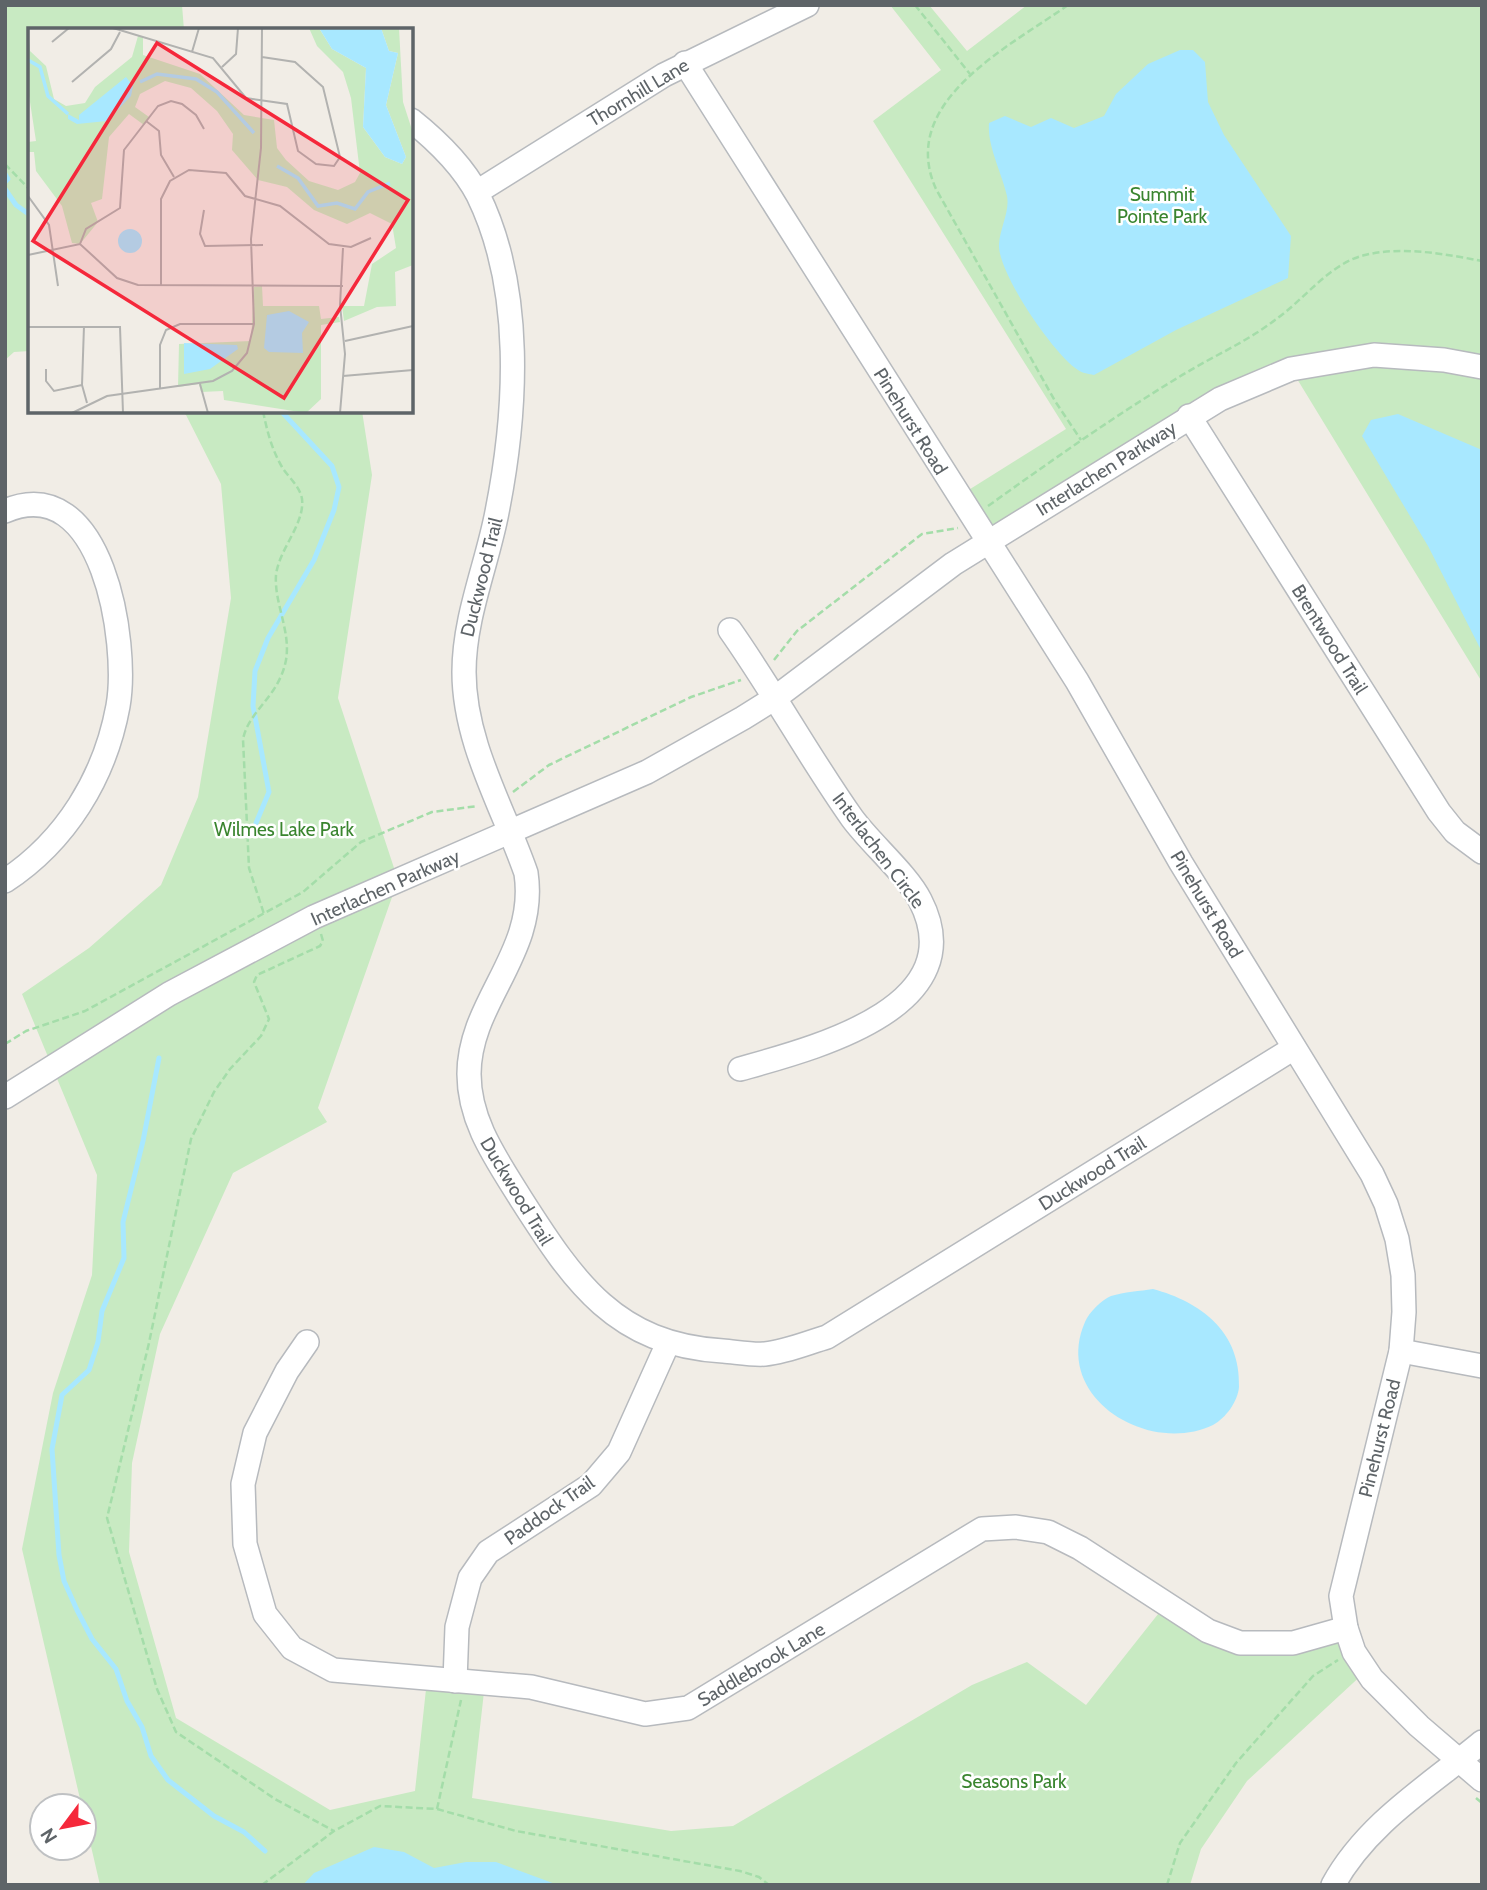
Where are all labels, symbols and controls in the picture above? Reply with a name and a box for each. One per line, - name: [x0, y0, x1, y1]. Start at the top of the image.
- inset map: [28, 28, 413, 413]
- street label: Thornhill Lane: [583, 53, 693, 132]
- park label: Summit Pointe Park: [1117, 183, 1208, 228]
- street label: Pinehurst Road: [869, 364, 952, 479]
- street label: Interlachen Parkway: [1032, 416, 1181, 521]
- street label: Duckwood Trail: [456, 515, 508, 639]
- street label: Brentwood Trail: [1287, 580, 1373, 699]
- street label: Interlachen Circle: [828, 788, 930, 913]
- park label: Wilmes Lake Park: [214, 818, 354, 841]
- street label: Interlachen Parkway: [307, 844, 464, 931]
- street label: Pinehurst Road: [1166, 846, 1248, 962]
- street label: Duckwood Trail: [1034, 1131, 1151, 1216]
- street label: Duckwood Trail: [475, 1133, 558, 1250]
- street label: Pinehurst Road: [1354, 1377, 1405, 1500]
- street label: Paddock Trail: [500, 1471, 599, 1550]
- street label: Saddlebrook Lane: [693, 1617, 829, 1711]
- park label: Seasons Park: [961, 1770, 1067, 1793]
- north arrow: [28, 1792, 98, 1862]
- text: N: [36, 1824, 62, 1848]

